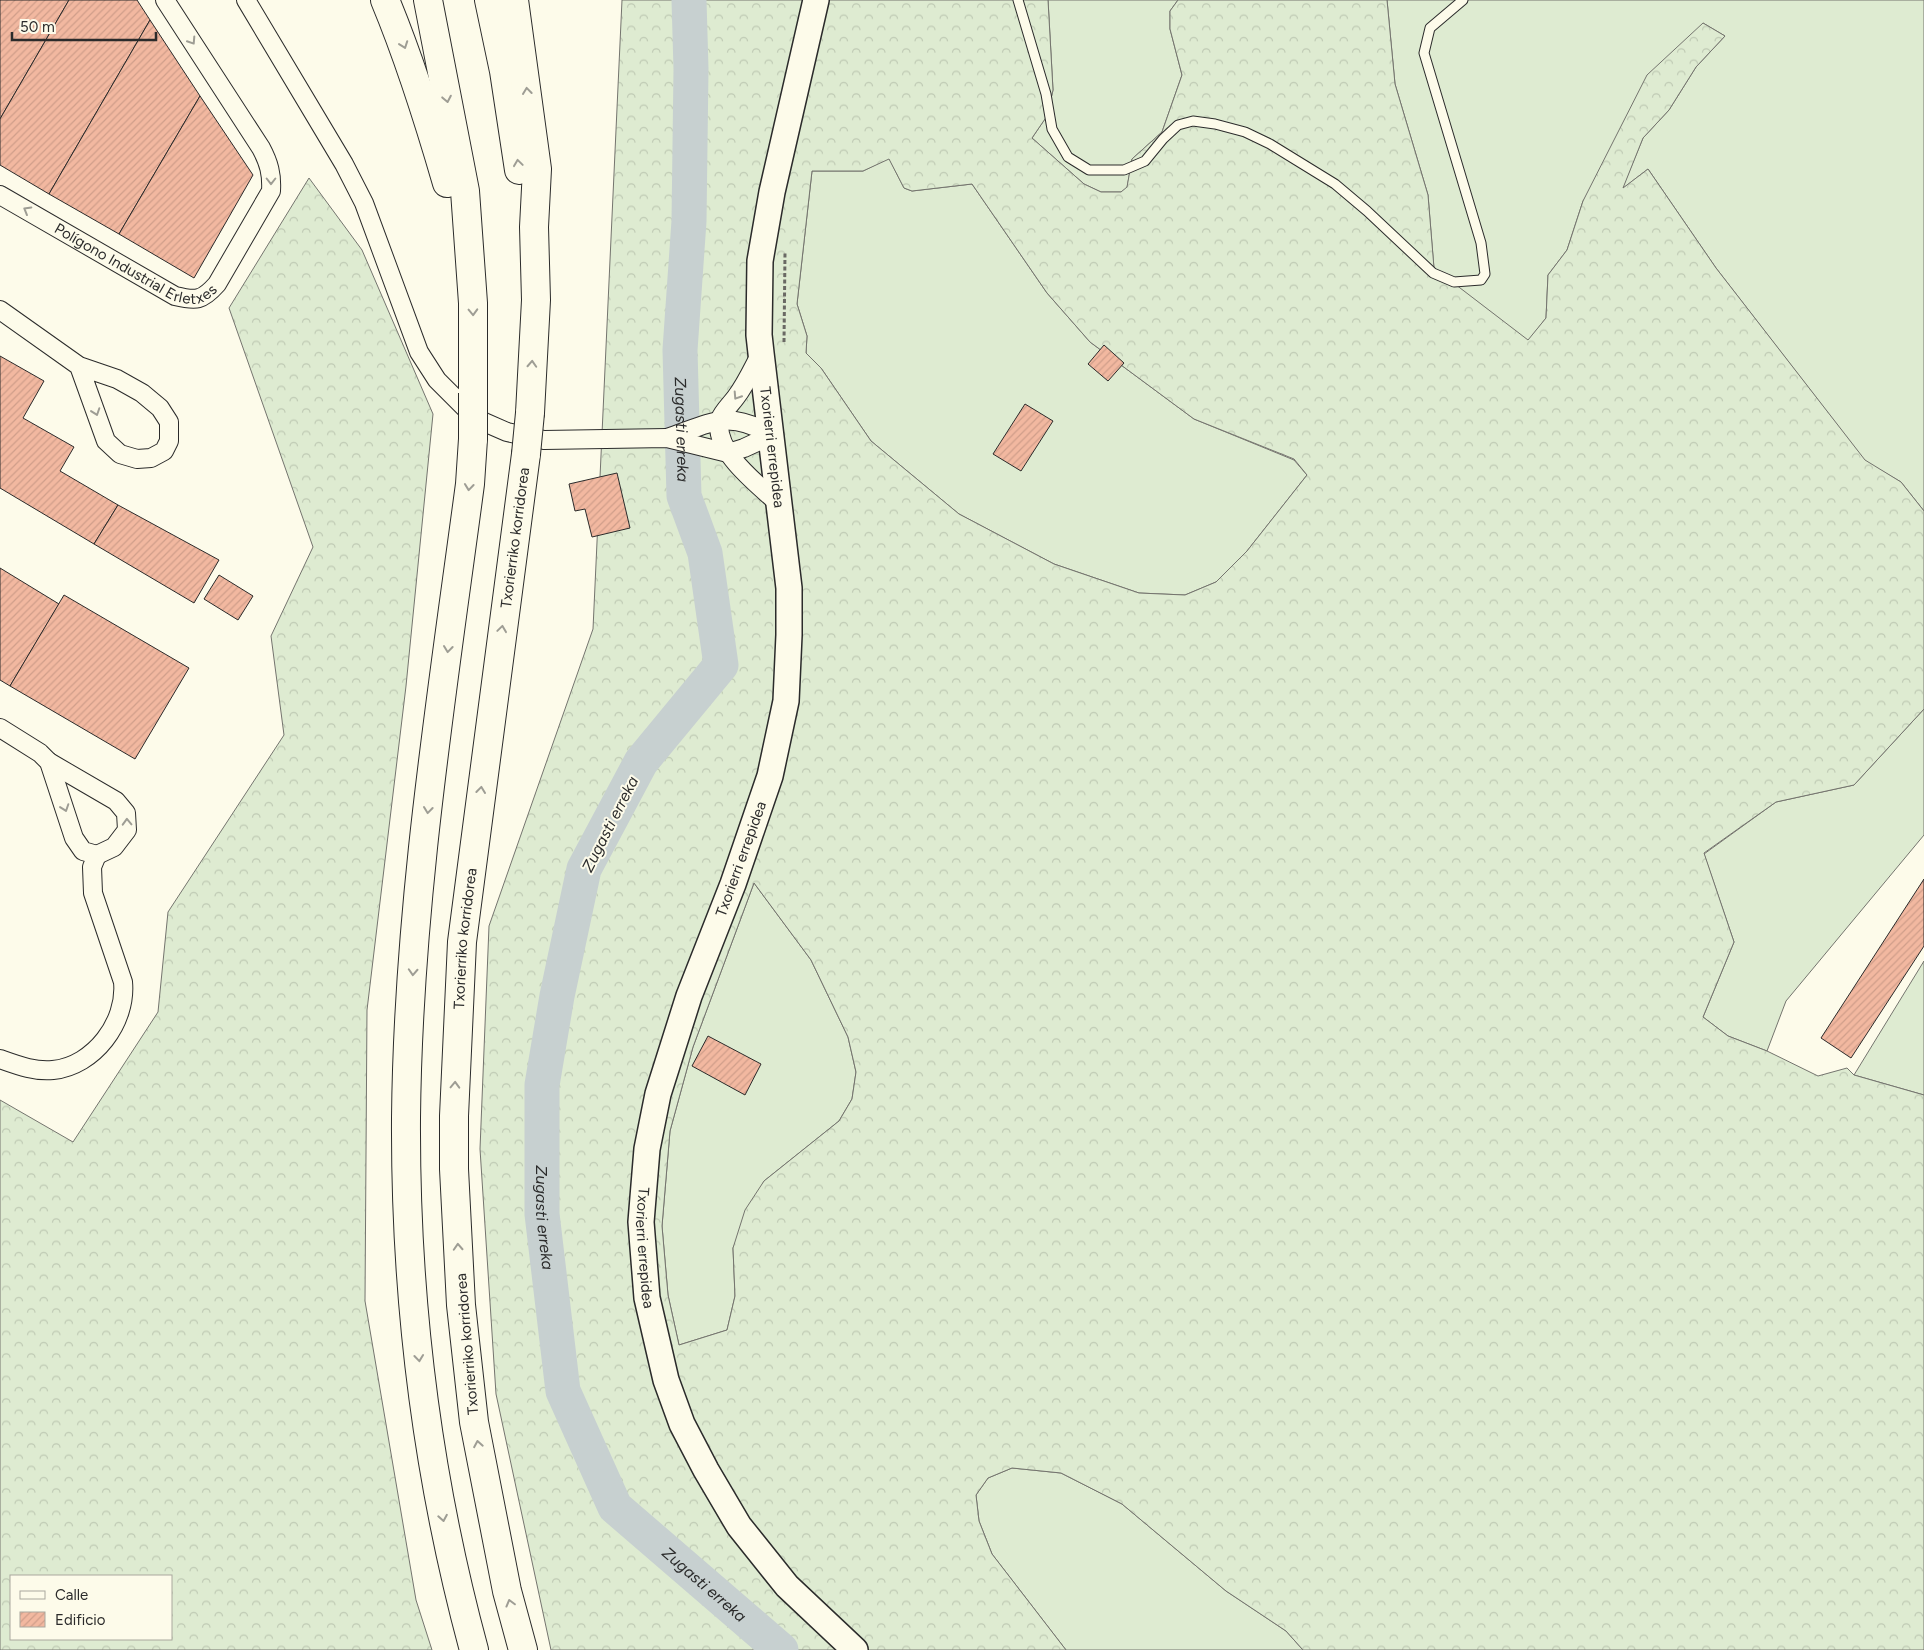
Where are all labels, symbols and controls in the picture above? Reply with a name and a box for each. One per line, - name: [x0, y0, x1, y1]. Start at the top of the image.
- scale bar: [12, 10, 156, 42]
- text: 50 m: [20, 18, 55, 36]
- one-way arrow: [186, 35, 195, 44]
- one-way arrow: [398, 40, 408, 49]
- one-way arrow: [523, 87, 533, 96]
- one-way arrow: [441, 95, 452, 104]
- one-way arrow: [513, 158, 523, 167]
- one-way arrow: [266, 177, 276, 185]
- one-way arrow: [23, 206, 32, 216]
- street label: Polígono Industrial Erletxes: [51, 219, 221, 308]
- one-way arrow: [468, 308, 479, 316]
- one-way arrow: [527, 360, 538, 368]
- water label: Zugasti erreka: [671, 377, 693, 482]
- street label: Txorierri errepidea: [756, 386, 788, 509]
- one-way arrow: [733, 390, 743, 399]
- one-way arrow: [90, 407, 100, 416]
- street label: Txorierriko korridorea: [497, 466, 533, 609]
- one-way arrow: [464, 484, 475, 492]
- one-way arrow: [497, 624, 507, 633]
- one-way arrow: [444, 644, 454, 653]
- water label: Zugasti erreka: [578, 773, 642, 875]
- one-way arrow: [475, 785, 486, 793]
- street label: Txorierri errepidea: [712, 799, 770, 919]
- one-way arrow: [59, 804, 69, 812]
- one-way arrow: [423, 806, 434, 814]
- one-way arrow: [121, 817, 132, 825]
- street label: Txorierriko korridorea: [450, 867, 481, 1010]
- one-way arrow: [407, 968, 418, 976]
- one-way arrow: [449, 1081, 460, 1089]
- water label: Zugasti erreka: [533, 1165, 558, 1271]
- street label: Txorierri errepidea: [632, 1186, 658, 1310]
- one-way arrow: [453, 1243, 464, 1251]
- street label: Txorierriko korridorea: [452, 1273, 482, 1415]
- one-way arrow: [413, 1354, 424, 1362]
- one-way arrow: [474, 1439, 484, 1448]
- one-way arrow: [438, 1514, 448, 1523]
- water label: Zugasti erreka: [659, 1543, 751, 1626]
- legend: [10, 1575, 172, 1640]
- text: Calle: [55, 1586, 88, 1604]
- one-way arrow: [506, 1599, 516, 1607]
- text: Edificio: [55, 1611, 106, 1629]

